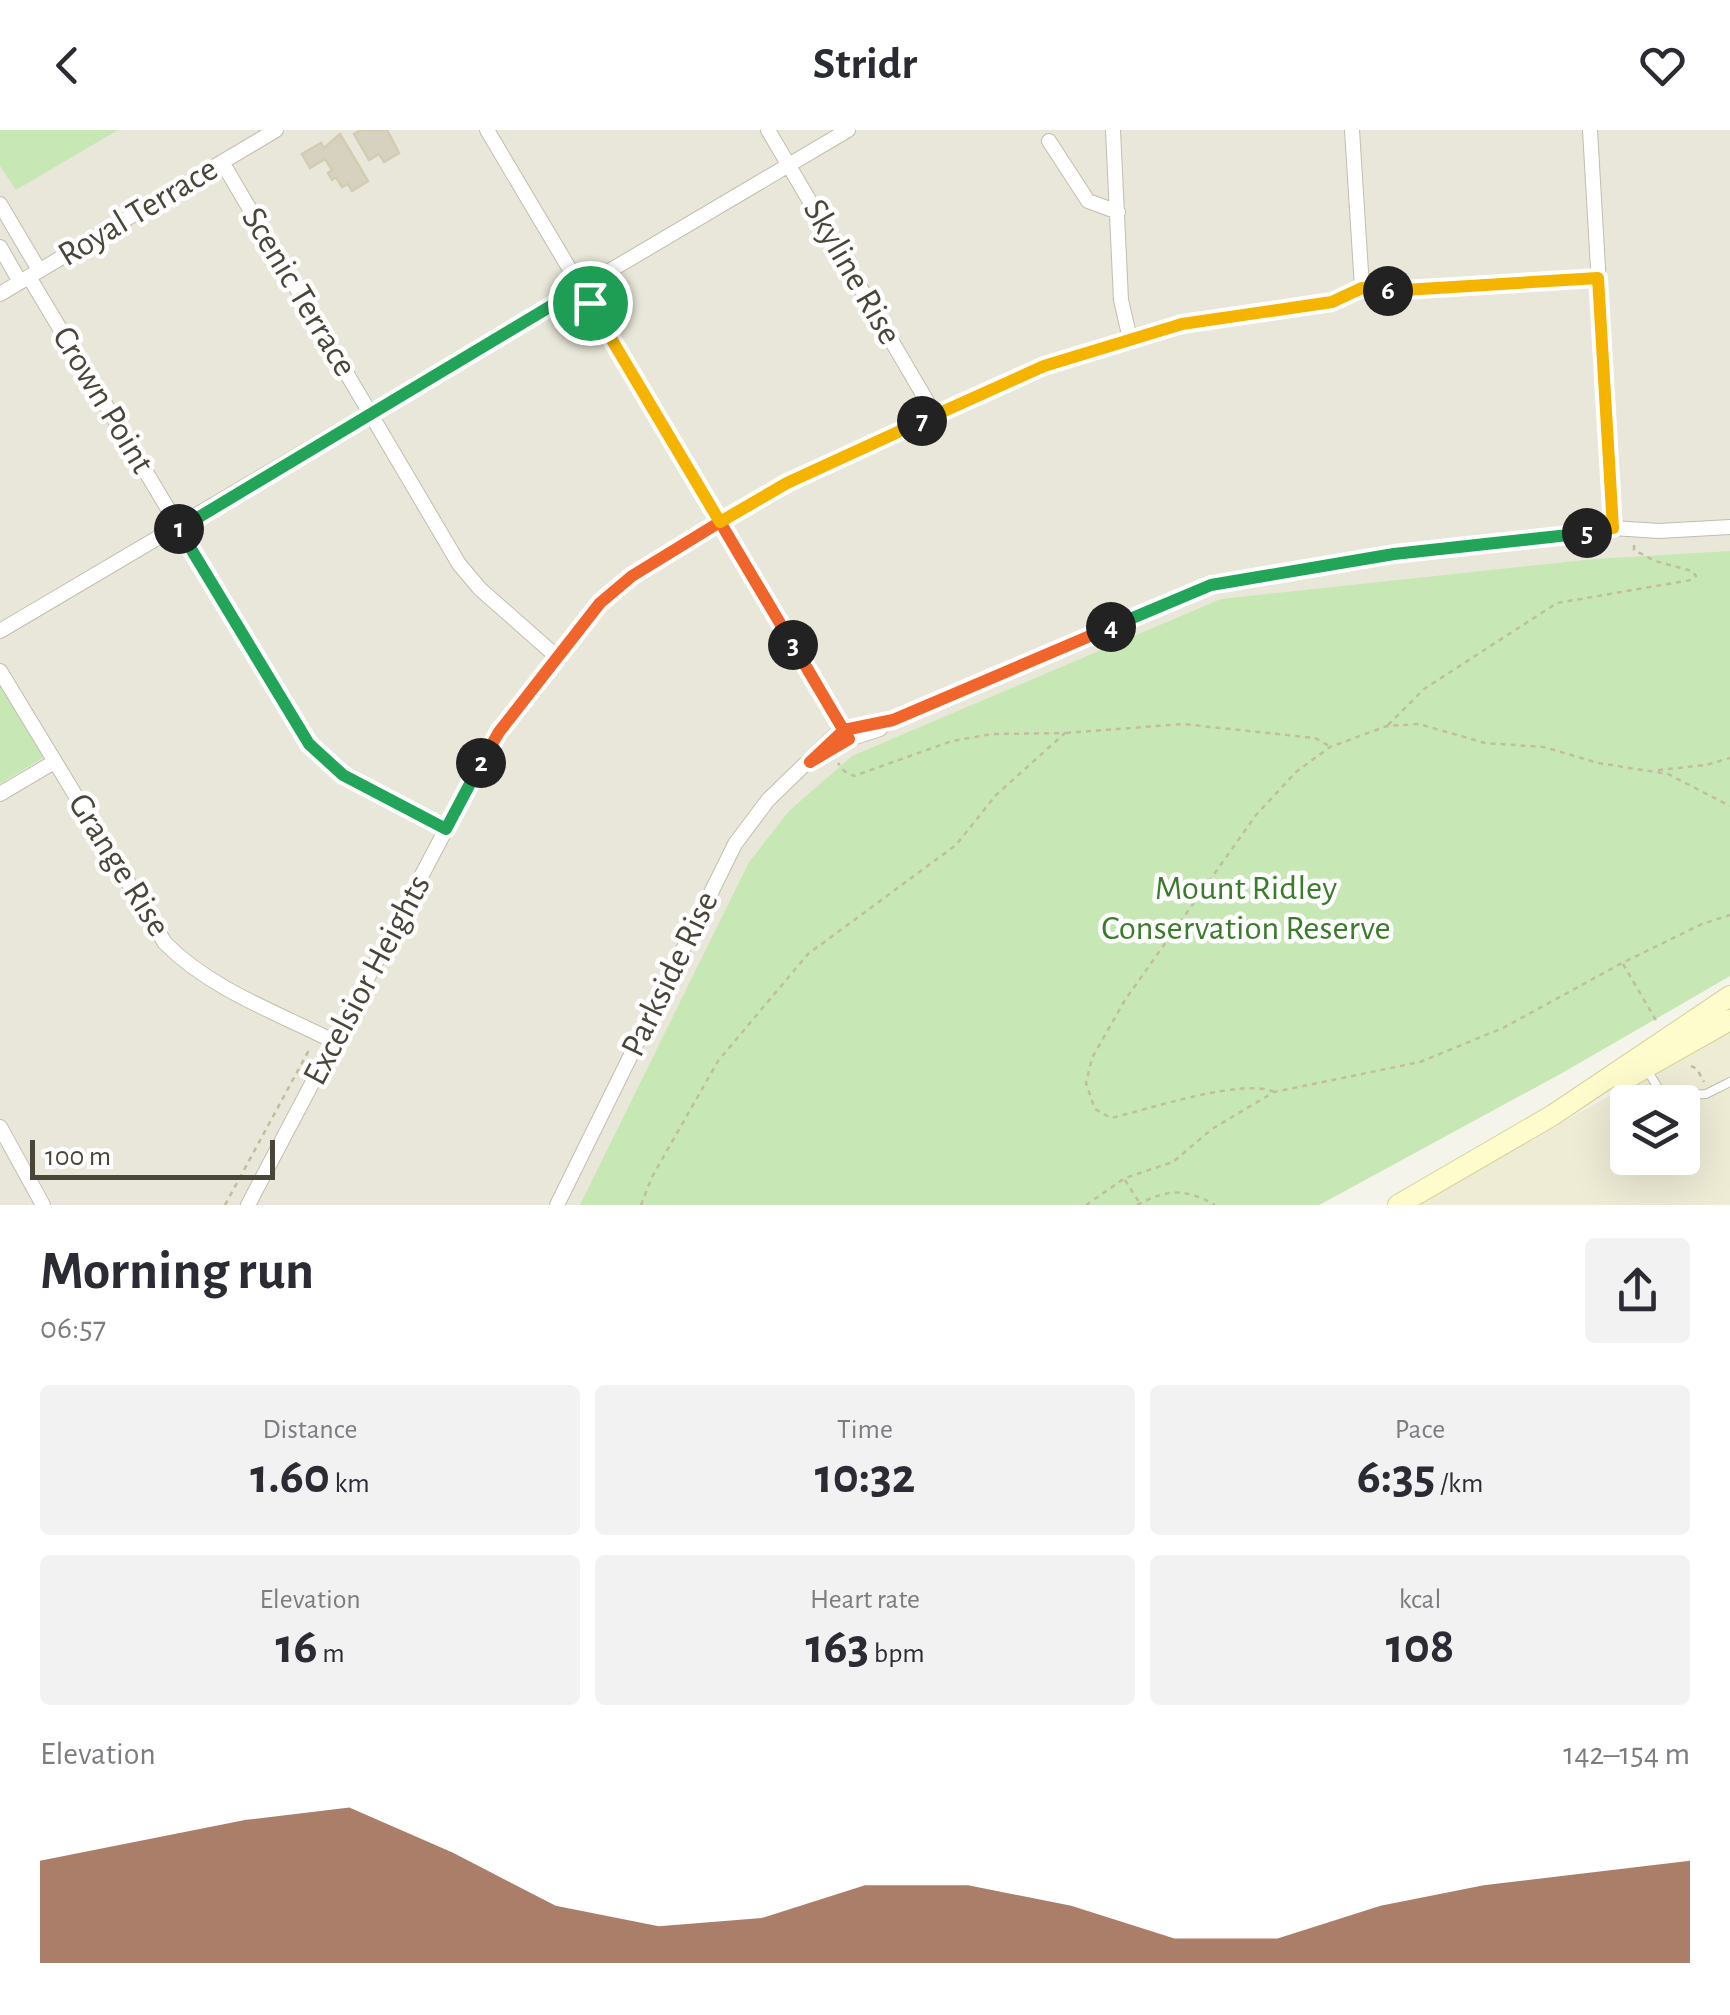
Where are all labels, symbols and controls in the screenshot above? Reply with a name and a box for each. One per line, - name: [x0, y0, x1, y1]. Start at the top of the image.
- icon: back: [40, 38, 95, 93]
- icon: heart: [1635, 38, 1690, 93]
- text: Stridr: [813, 42, 917, 87]
- street label: Royal Terrace: [52, 151, 224, 273]
- street label: Skyline Rise: [797, 193, 907, 351]
- street label: Scenic Terrace: [235, 201, 363, 383]
- pin: [548, 261, 633, 346]
- pin: 6: [1363, 266, 1413, 316]
- icon: arrive: [563, 276, 618, 331]
- text: 6: [1381, 277, 1395, 305]
- street label: Crown Point: [46, 320, 160, 480]
- pin: 7: [897, 396, 947, 446]
- text: 7: [916, 407, 928, 435]
- pin: 1: [154, 504, 204, 554]
- pin: 5: [1562, 508, 1612, 558]
- text: 1: [174, 515, 184, 543]
- text: 5: [1581, 519, 1593, 547]
- pin: 4: [1086, 602, 1136, 652]
- text: 4: [1104, 613, 1118, 641]
- pin: 3: [768, 620, 818, 670]
- text: 3: [787, 631, 799, 659]
- pin: 2: [456, 738, 506, 788]
- text: 2: [474, 749, 488, 777]
- street label: Grange Rise: [61, 787, 177, 943]
- street label: Excelsior Heights: [297, 869, 437, 1091]
- park label: Mount Ridley Conservation Reserve: [1101, 871, 1391, 946]
- street label: Parkside Rise: [615, 886, 725, 1062]
- map controls: [1610, 1085, 1700, 1175]
- button: layers: [1610, 1085, 1700, 1175]
- scale bar: [30, 1135, 275, 1180]
- text: 100 m: [45, 1143, 111, 1171]
- button: share: [1585, 1238, 1690, 1343]
- text: Morning run: [40, 1244, 314, 1299]
- text: 06:57: [40, 1312, 106, 1344]
- text: Distance: [263, 1416, 357, 1444]
- text: Time: [837, 1416, 893, 1444]
- text: Pace: [1395, 1416, 1445, 1444]
- text: 1.60: [250, 1452, 330, 1502]
- text: 10:32: [815, 1452, 915, 1502]
- text: 6:35: [1357, 1452, 1435, 1502]
- text: km: [330, 1470, 370, 1498]
- text: /km: [1435, 1470, 1483, 1498]
- text: Elevation: [259, 1586, 361, 1614]
- text: Heart rate: [810, 1586, 920, 1614]
- text: kcal: [1399, 1586, 1441, 1614]
- text: 16: [275, 1622, 318, 1672]
- text: 163: [805, 1622, 869, 1672]
- text: 108: [1386, 1622, 1454, 1672]
- text: m: [318, 1640, 345, 1668]
- text: bpm: [869, 1640, 925, 1668]
- text: Elevation: [40, 1738, 156, 1770]
- text: 142–154 m: [1563, 1738, 1690, 1770]

